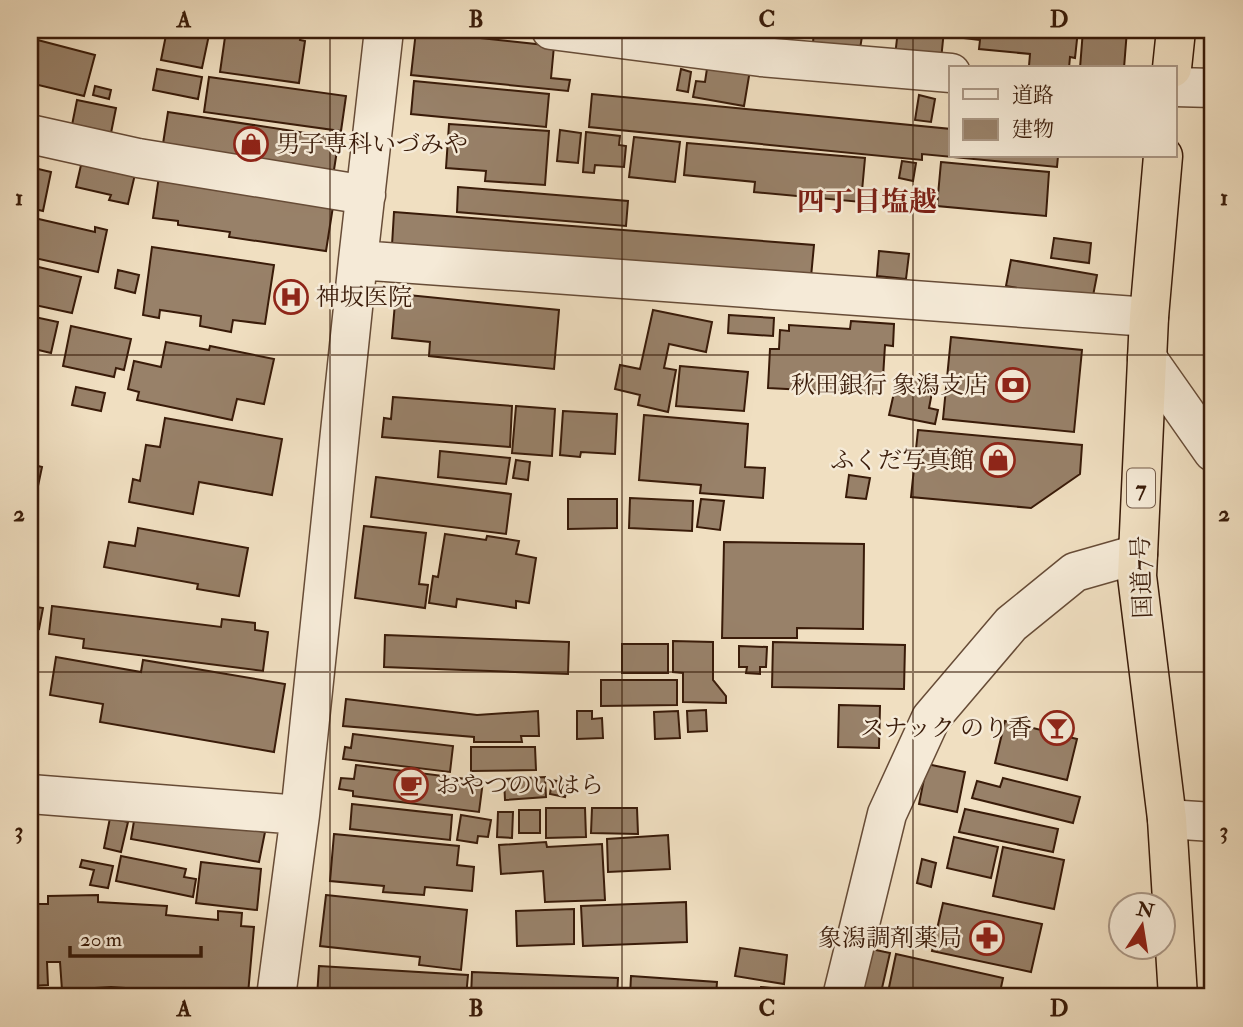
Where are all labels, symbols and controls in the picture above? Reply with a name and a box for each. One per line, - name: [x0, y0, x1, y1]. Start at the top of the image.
- text: A: [176, 5, 192, 34]
- text: B: [468, 5, 484, 34]
- text: C: [759, 5, 775, 34]
- text: D: [1050, 5, 1068, 34]
- legend: [949, 66, 1176, 158]
- text: 道路: [1012, 82, 1054, 109]
- text: 建物: [1012, 116, 1054, 143]
- shop icon: 男子専科いづみや: [232, 125, 270, 163]
- place label: 男子専科いづみや: [276, 129, 468, 160]
- text: 1: [15, 183, 23, 212]
- text: 1: [1220, 183, 1228, 212]
- district label: 四丁目塩越: [797, 185, 937, 220]
- hospital icon: 神坂医院: [272, 278, 310, 316]
- place label: 神坂医院: [316, 282, 412, 313]
- bank icon: 秋田銀行 象潟支店: [994, 366, 1032, 404]
- place label: 秋田銀行 象潟支店: [791, 370, 988, 401]
- shop icon: ふくだ写真館: [979, 441, 1017, 479]
- place label: ふくだ写真館: [830, 445, 974, 476]
- road number: 7: [1127, 468, 1155, 508]
- text: 2: [13, 499, 25, 528]
- text: 2: [1218, 499, 1230, 528]
- street label: 国道7号: [1125, 535, 1159, 619]
- bar icon: スナック のり香: [1038, 709, 1076, 747]
- place label: スナック のり香: [860, 713, 1032, 744]
- cafe icon: おやつのいはら: [392, 766, 430, 804]
- place label: おやつのいはら: [436, 770, 604, 801]
- text: 3: [15, 816, 23, 845]
- text: 3: [1220, 816, 1228, 845]
- north arrow: [1106, 890, 1176, 960]
- text: N: [1134, 897, 1157, 924]
- scale bar: [70, 915, 201, 959]
- pharmacy icon: 象潟調剤薬局: [968, 919, 1006, 957]
- place label: 象潟調剤薬局: [818, 923, 962, 954]
- text: 20 m: [80, 926, 122, 953]
- text: A: [176, 994, 192, 1023]
- text: B: [468, 994, 484, 1023]
- text: C: [759, 994, 775, 1023]
- text: D: [1050, 994, 1068, 1023]

